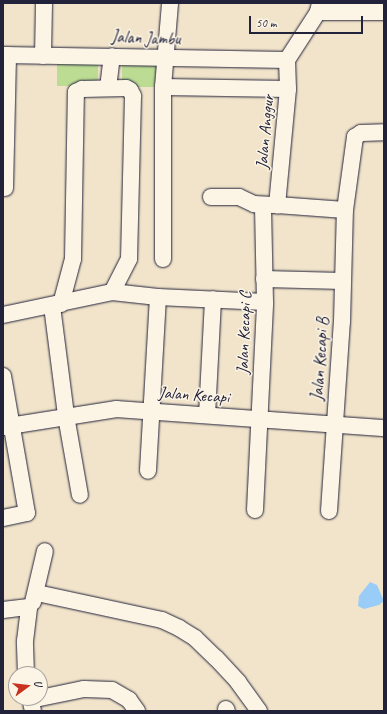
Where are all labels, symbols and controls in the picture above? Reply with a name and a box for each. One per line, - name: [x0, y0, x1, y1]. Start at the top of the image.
- scale bar: [251, 8, 365, 34]
- text: 50 m: [256, 15, 276, 31]
- street label: Jalan Jambu: [111, 27, 181, 49]
- street label: Jalan Anggur: [252, 94, 278, 170]
- street label: Jalan Kecapi C: [232, 292, 256, 374]
- street label: Jalan Kecapi B: [307, 317, 333, 401]
- street label: Jalan Kecapi: [159, 382, 229, 408]
- north arrow: [8, 666, 48, 706]
- text: U: [31, 679, 46, 688]

